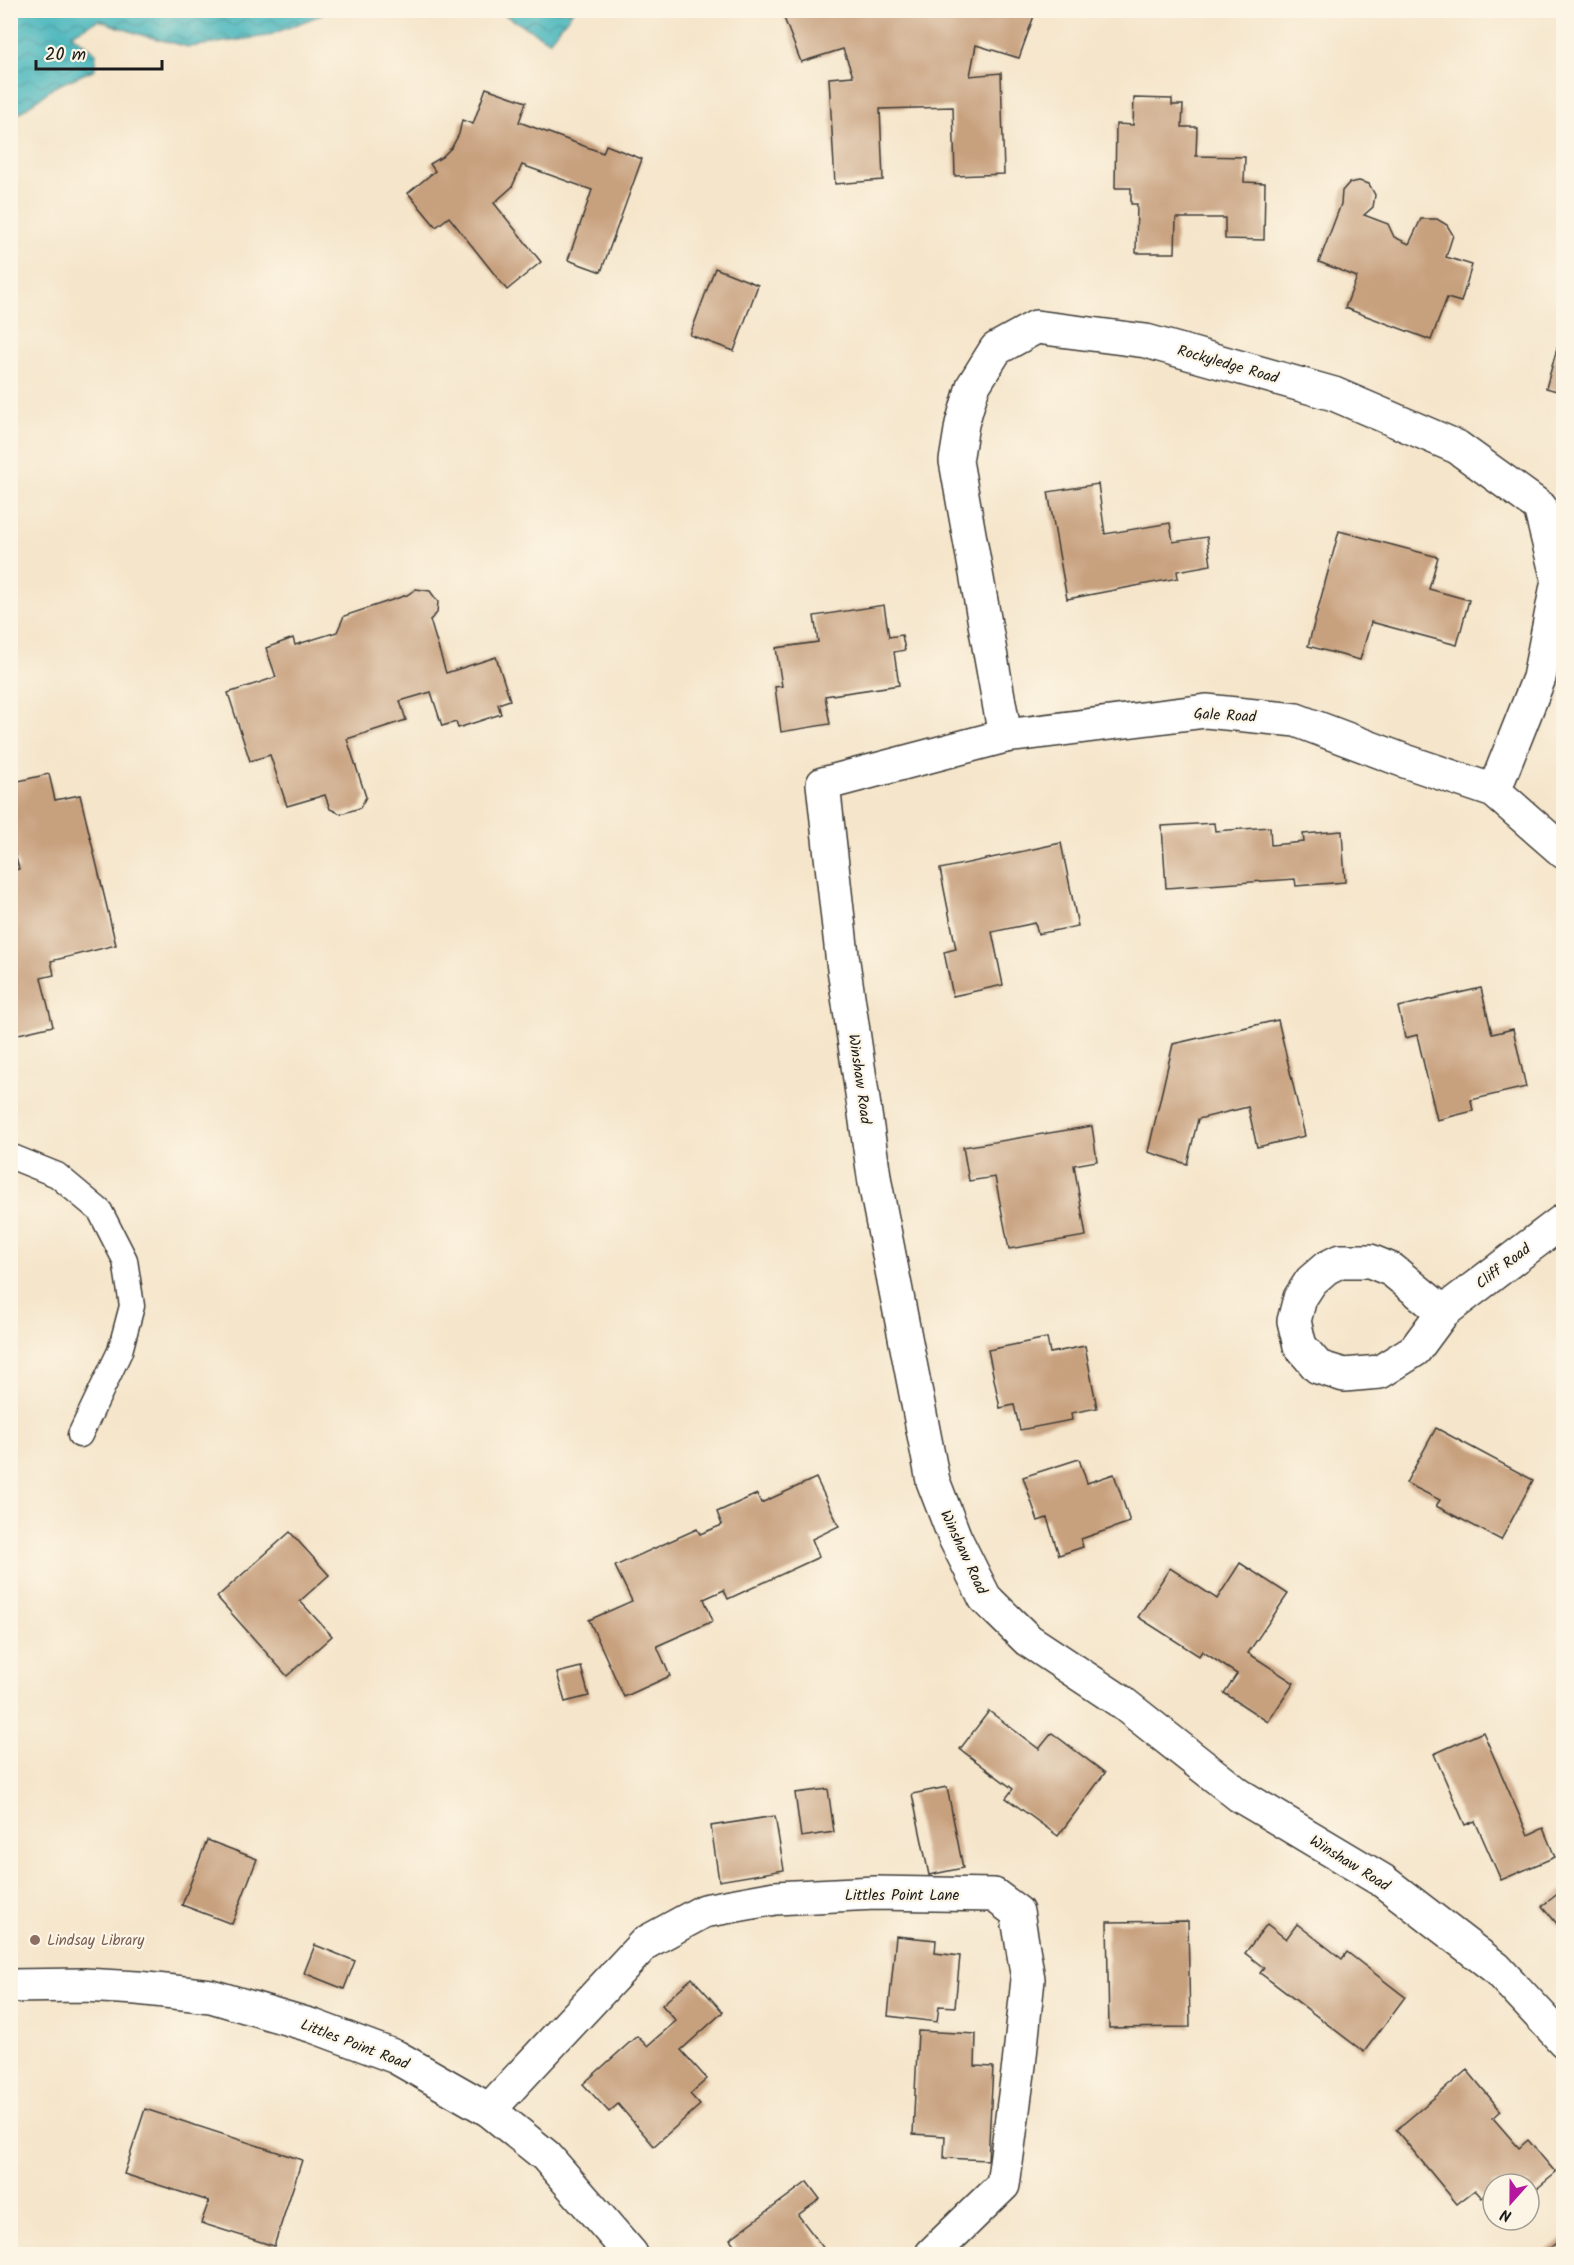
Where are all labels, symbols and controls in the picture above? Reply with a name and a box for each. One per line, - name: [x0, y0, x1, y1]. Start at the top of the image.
- scale bar: [36, 33, 162, 71]
- text: 20 m: [45, 41, 86, 70]
- street label: Rockyledge Road: [1174, 339, 1282, 391]
- street label: Gale Road: [1193, 702, 1257, 730]
- street label: Winshaw Road: [841, 1032, 877, 1126]
- street label: Cliff Road: [1471, 1238, 1537, 1296]
- street label: Winshaw Road: [933, 1506, 993, 1599]
- street label: Winshaw Road: [1305, 1830, 1395, 1898]
- street label: Littles Point Lane: [845, 1884, 959, 1908]
- place label: Lindsay Library: [47, 1929, 145, 1953]
- marker: Lindsay Library: [28, 1933, 42, 1947]
- street label: Littles Point Road: [297, 2013, 413, 2077]
- north arrow: [1481, 2172, 1541, 2232]
- text: N: [1497, 2201, 1515, 2228]

